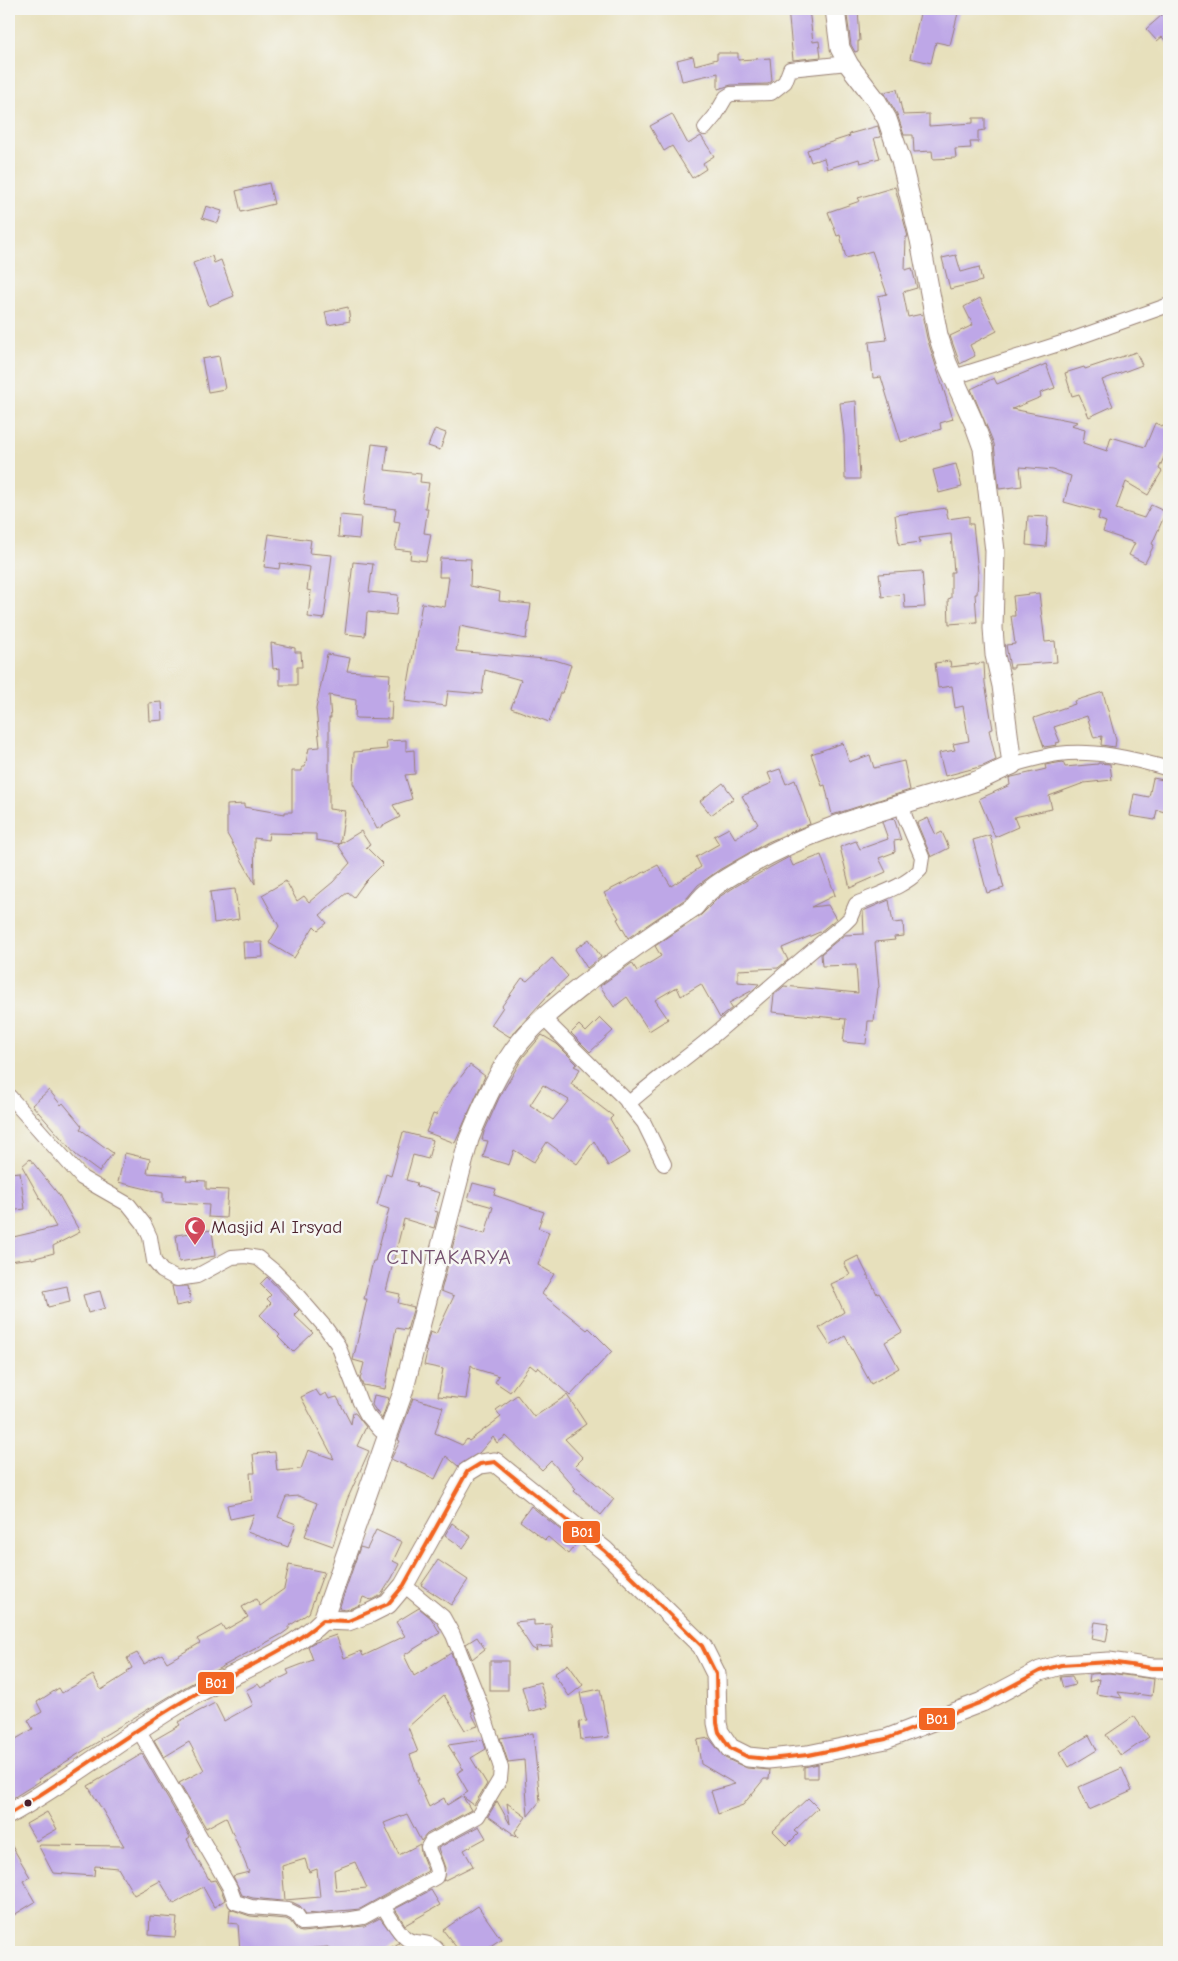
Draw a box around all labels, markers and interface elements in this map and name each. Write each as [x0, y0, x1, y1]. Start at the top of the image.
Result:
mosque icon: Masjid Al Irsyad [183, 1215, 207, 1246]
place label: Masjid Al Irsyad [211, 1216, 342, 1238]
district label: CINTAKARYA [386, 1245, 512, 1269]
line badge: B01 [562, 1520, 601, 1544]
text: B01 [571, 1524, 593, 1541]
line badge: B01 [197, 1671, 235, 1695]
text: B01 [205, 1675, 227, 1692]
line badge: B01 [918, 1707, 956, 1731]
text: B01 [926, 1711, 948, 1728]
unlabelled marker [23, 1798, 33, 1808]

